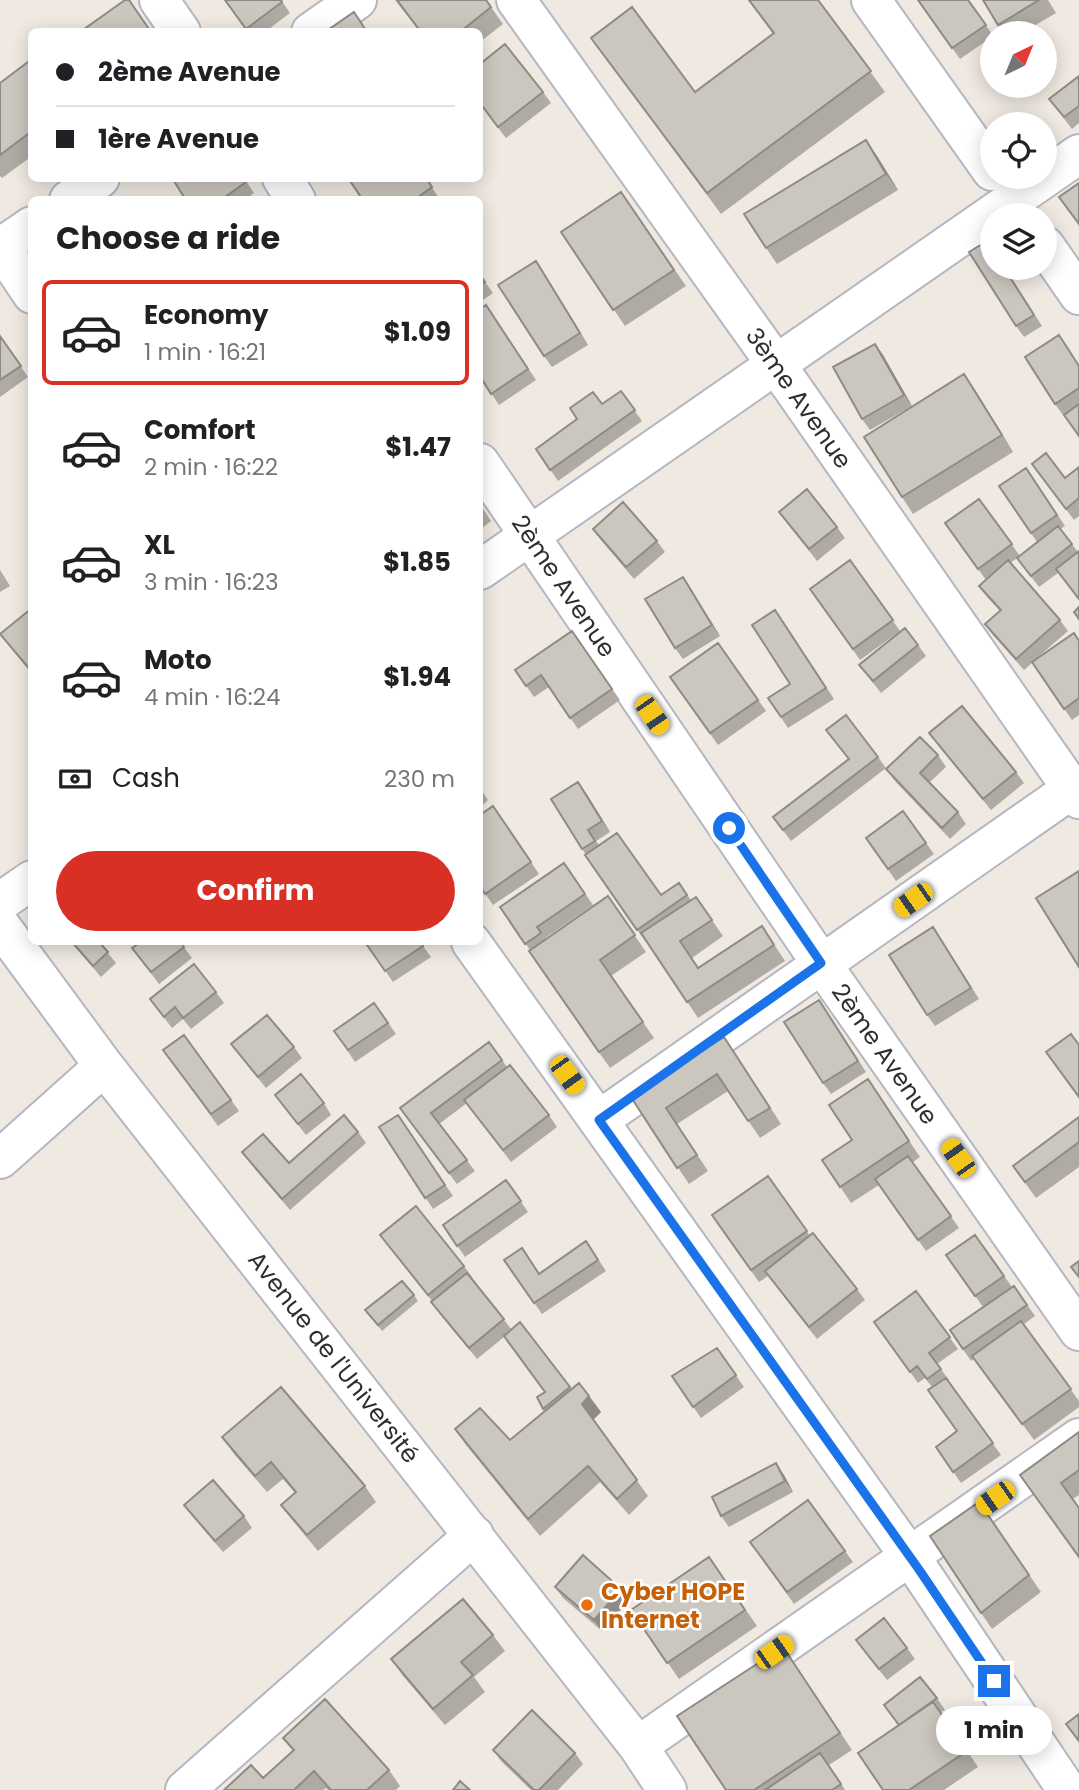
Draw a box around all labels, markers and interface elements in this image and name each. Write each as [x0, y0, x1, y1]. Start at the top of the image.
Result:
north arrow [980, 21, 1057, 98]
map controls [980, 21, 1057, 280]
text: 2ème Avenue [98, 54, 280, 90]
button: locate [980, 112, 1057, 189]
text: 1ère Avenue [98, 121, 259, 157]
button: layers [980, 203, 1057, 280]
text: Choose a ride [56, 215, 280, 260]
text: Economy [144, 297, 268, 333]
icon: car [60, 301, 123, 364]
text: $1.09 [384, 314, 451, 350]
street label: 3ème Avenue [738, 321, 860, 475]
text: 1 min · 16:21 [144, 336, 266, 368]
text: Comfort [144, 412, 256, 448]
icon: car [60, 416, 123, 479]
text: $1.47 [385, 429, 451, 465]
text: 2 min · 16:22 [144, 451, 278, 483]
street label: 2ème Avenue [504, 508, 624, 664]
text: XL [144, 527, 175, 563]
icon: car [60, 531, 123, 594]
text: $1.85 [383, 544, 451, 580]
text: 3 min · 16:23 [144, 566, 279, 598]
text: Moto [144, 642, 212, 678]
icon: car [60, 646, 123, 709]
text: $1.94 [383, 659, 451, 695]
text: 4 min · 16:24 [144, 681, 280, 713]
car [632, 692, 673, 738]
icon: cash [56, 760, 94, 798]
text: Cash [112, 760, 180, 796]
text: 230 m [384, 763, 455, 795]
route start [713, 812, 745, 844]
button: Confirm [56, 851, 455, 931]
car [890, 879, 937, 921]
street label: 2ème Avenue [824, 977, 946, 1131]
car [547, 1052, 588, 1098]
car [938, 1135, 979, 1181]
street label: Avenue de l'Université [241, 1244, 427, 1470]
car [972, 1477, 1019, 1519]
place label: Cyber HOPE Internet [601, 1575, 745, 1636]
marker: Cyber HOPE Internet [579, 1597, 595, 1613]
car [751, 1631, 798, 1673]
route end [978, 1665, 1010, 1697]
callout: 1 min [936, 1706, 1052, 1754]
text: 1 min [964, 1714, 1024, 1746]

